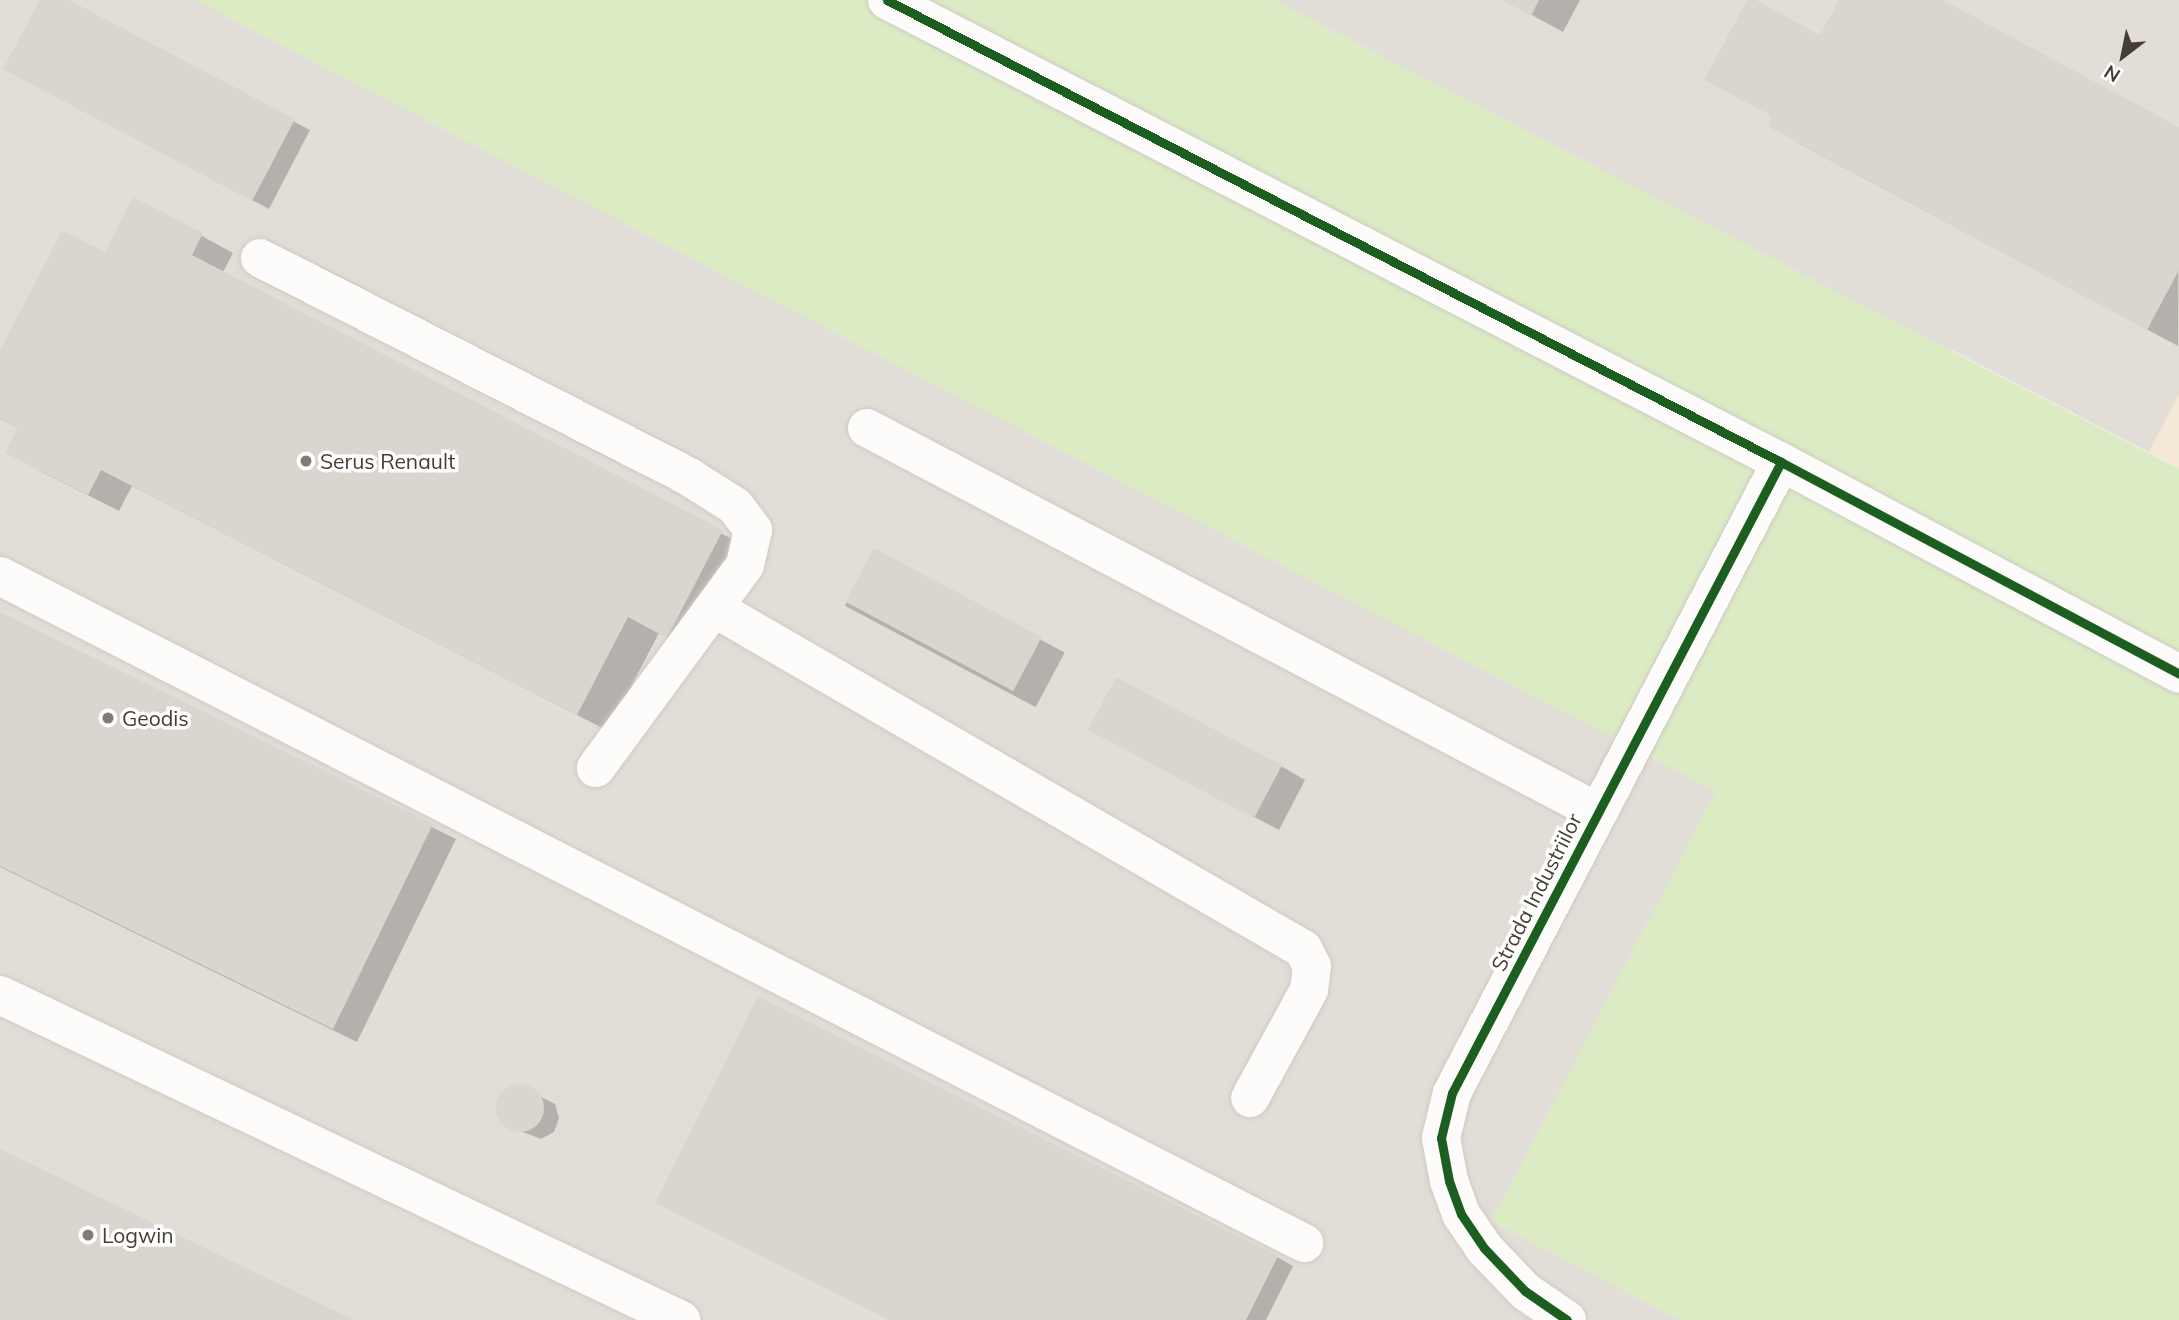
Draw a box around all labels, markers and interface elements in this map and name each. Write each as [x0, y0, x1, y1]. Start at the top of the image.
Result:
north arrow [2088, 21, 2158, 91]
text: N [2099, 60, 2124, 88]
place label: Serus Renault [320, 448, 455, 474]
marker: Serus Renault [298, 453, 314, 469]
place label: Geodis [122, 705, 189, 731]
marker: Geodis [100, 710, 116, 726]
street label: Strada Industriilor [1485, 809, 1587, 975]
place label: Logwin [102, 1222, 174, 1248]
marker: Logwin [80, 1227, 96, 1243]

